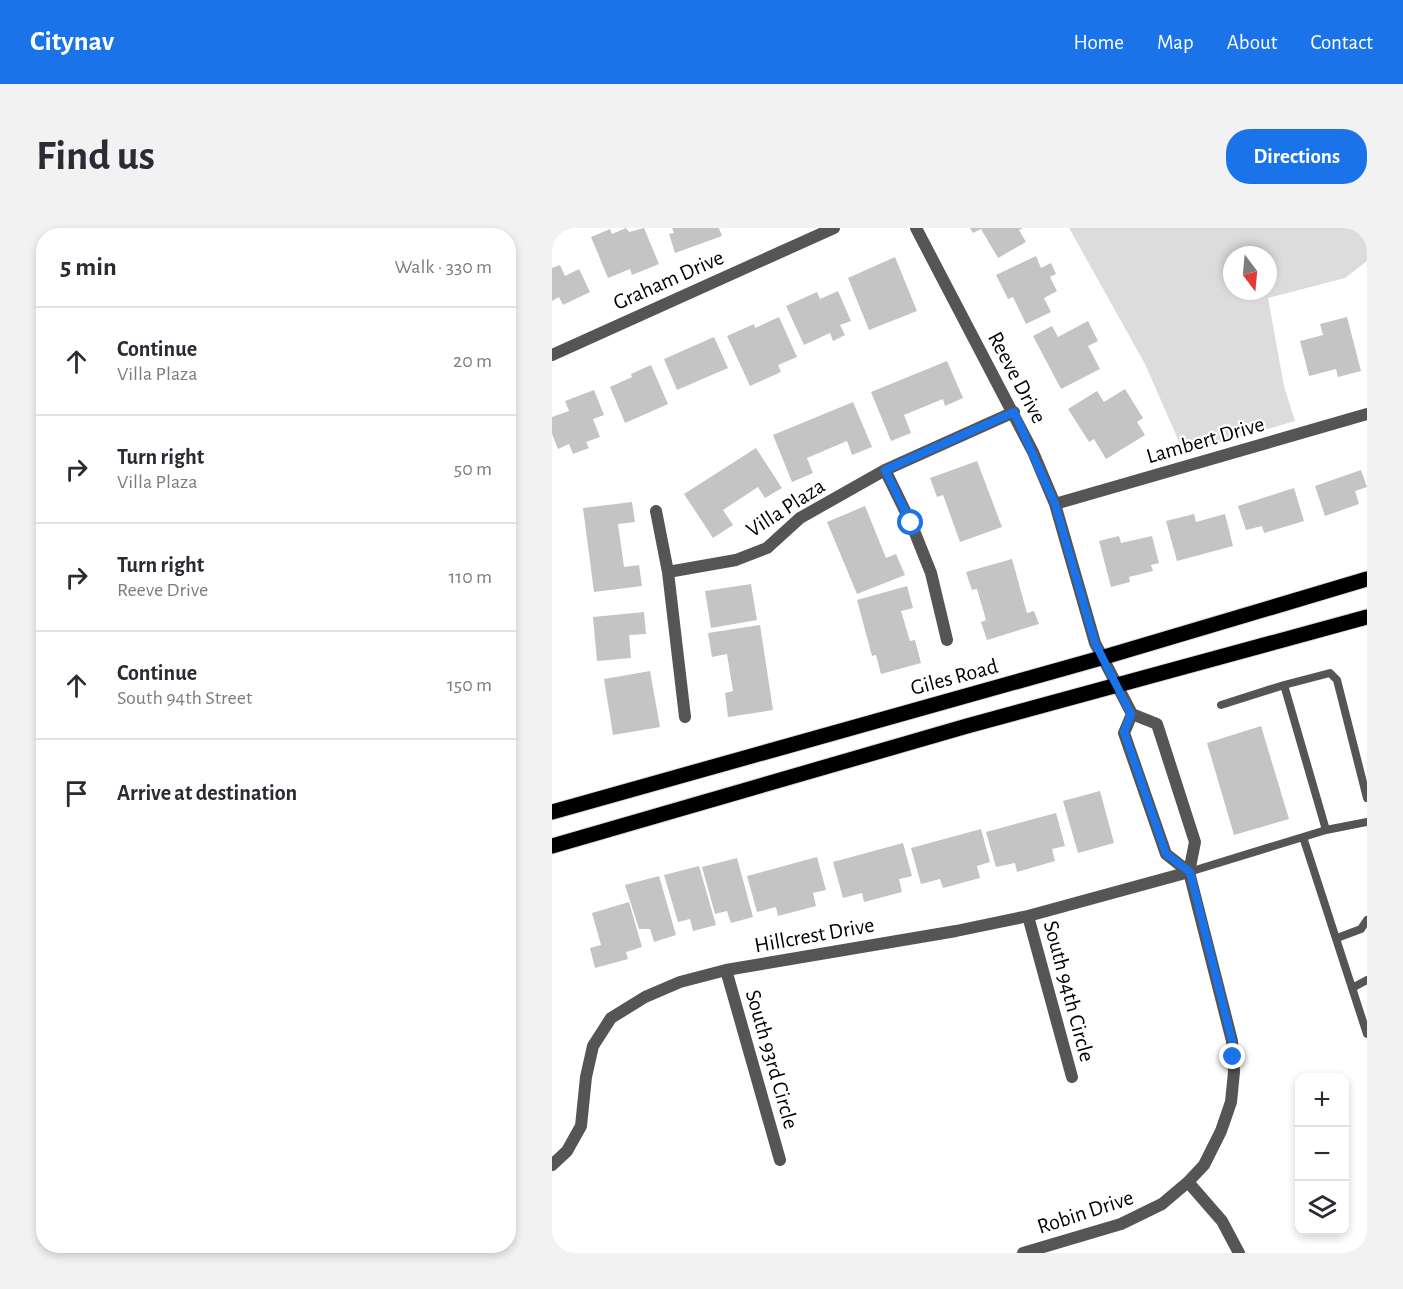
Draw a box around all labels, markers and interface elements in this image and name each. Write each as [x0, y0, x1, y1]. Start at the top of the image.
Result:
text: Citynav [30, 28, 114, 56]
text: Home [1073, 32, 1124, 53]
text: Map [1157, 32, 1194, 53]
text: About [1227, 32, 1277, 53]
text: Contact [1310, 32, 1373, 53]
button: Directions [1226, 129, 1367, 184]
text: Find us [36, 135, 155, 177]
street label: Graham Drive [610, 246, 727, 314]
north arrow [1223, 246, 1277, 300]
text: 5 min [60, 254, 117, 280]
text: Walk · 330 m [394, 257, 492, 277]
street label: Reeve Drive [984, 328, 1050, 427]
text: Continue [117, 338, 197, 360]
icon: ahead [60, 345, 93, 378]
text: 20 m [453, 351, 492, 371]
text: Villa Plaza [117, 364, 198, 384]
street label: Lambert Drive [1144, 413, 1267, 467]
text: Turn right [117, 446, 204, 468]
icon: right [60, 453, 93, 486]
text: 50 m [454, 459, 492, 479]
text: Villa Plaza [117, 472, 198, 492]
street label: Villa Plaza [742, 474, 829, 541]
route start [897, 509, 923, 535]
text: Turn right [117, 554, 204, 576]
icon: right [60, 561, 93, 594]
text: 110 m [448, 567, 492, 587]
text: Reeve Drive [117, 580, 208, 600]
street label: Giles Road [908, 655, 1000, 699]
text: Continue [117, 662, 197, 684]
icon: ahead [60, 669, 93, 702]
text: 150 m [447, 675, 492, 695]
text: South 94th Street [117, 688, 252, 708]
icon: arrive [60, 777, 93, 810]
text: Arrive at destination [117, 782, 297, 804]
street label: Hillcrest Drive [753, 914, 876, 956]
street label: South 94th Circle [1040, 918, 1098, 1064]
street label: South 93rd Circle [742, 987, 802, 1131]
route end [1219, 1043, 1245, 1069]
map controls [1295, 1073, 1349, 1235]
button: + [1295, 1073, 1349, 1127]
button: − [1295, 1127, 1349, 1181]
button: layers [1295, 1181, 1349, 1235]
street label: Robin Drive [1035, 1186, 1136, 1238]

